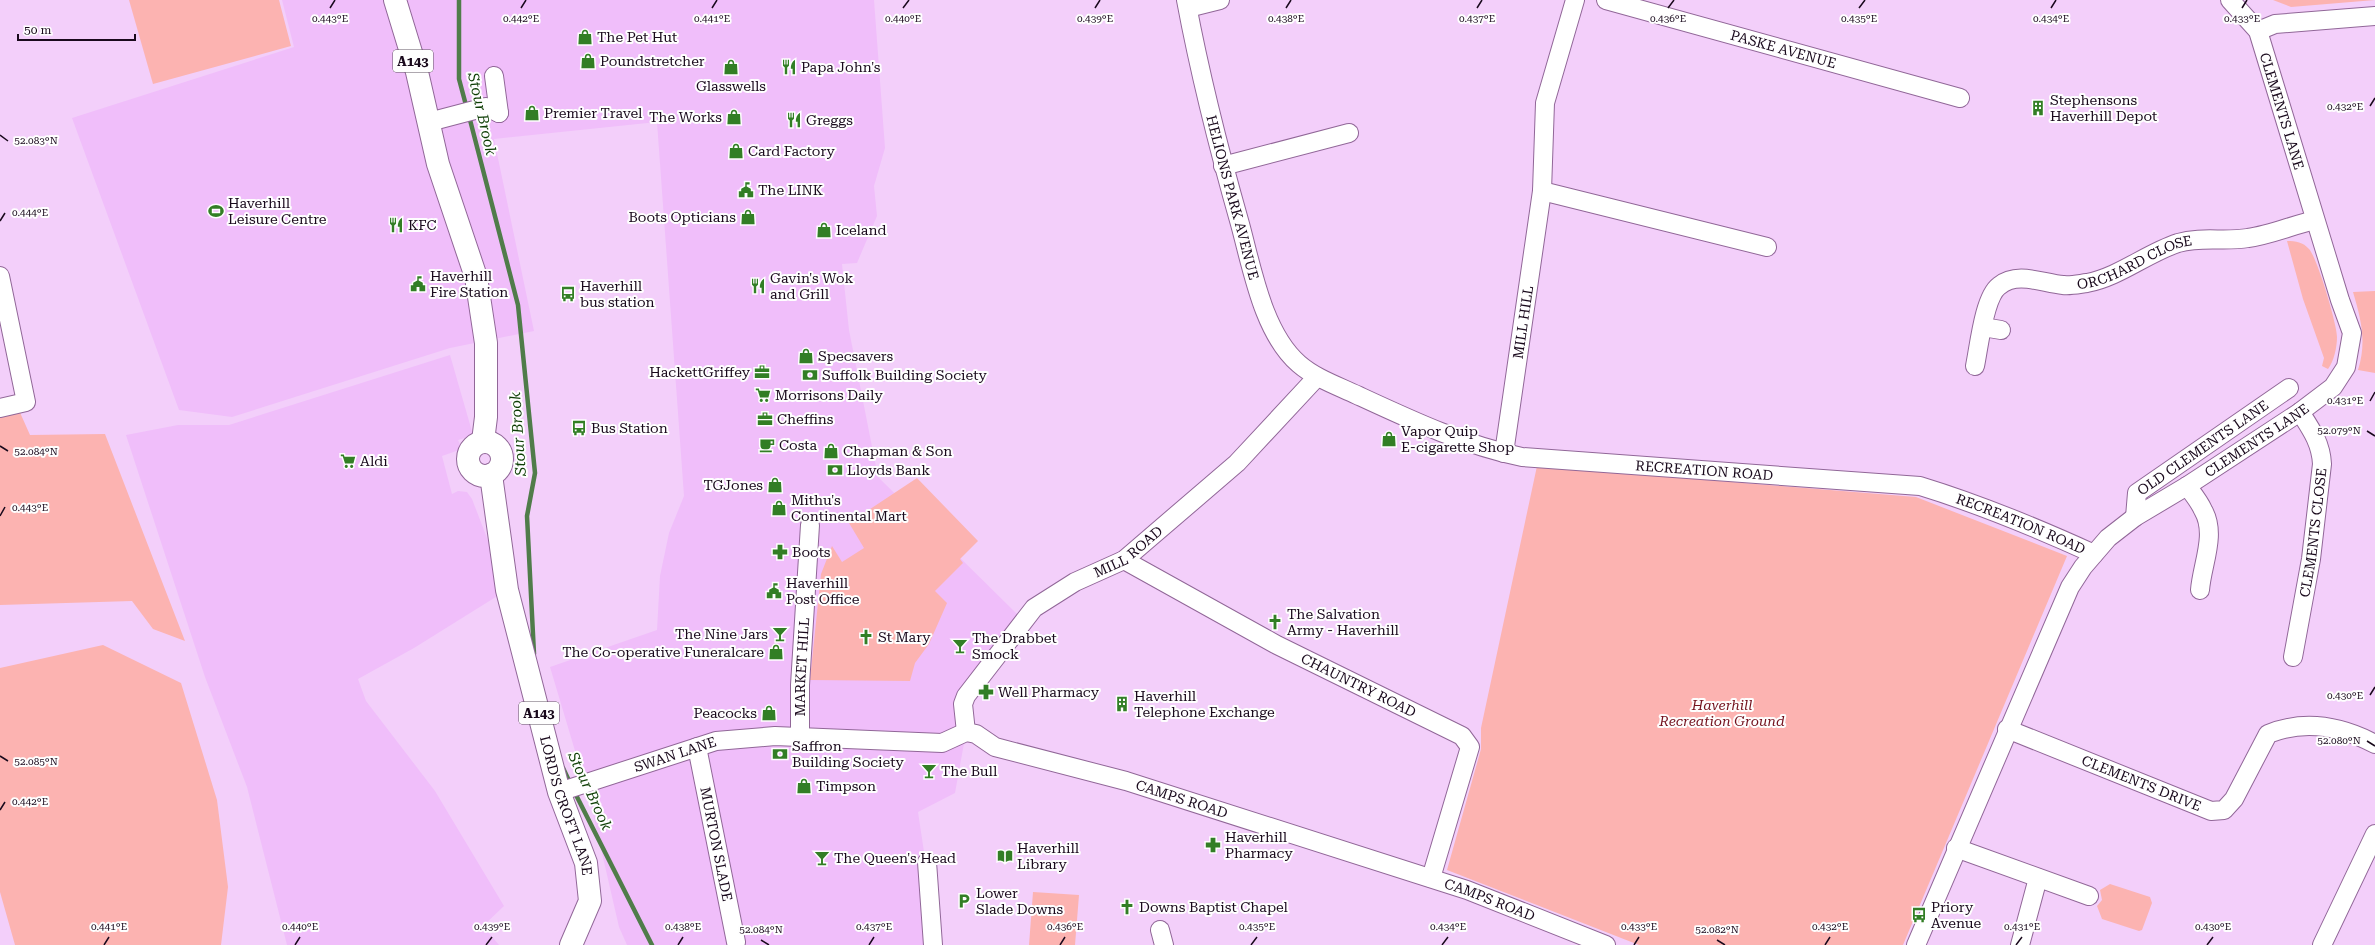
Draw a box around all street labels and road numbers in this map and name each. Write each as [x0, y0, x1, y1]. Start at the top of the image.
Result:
street label: PASKE AVENUE [1729, 27, 1838, 71]
road number: A143 [393, 50, 433, 72]
street label: CLEMENTS LANE [2257, 51, 2307, 171]
street label: HELIONS PARK AVENUE [1203, 113, 1262, 282]
street label: ORCHARD CLOSE [2076, 232, 2193, 292]
street label: MILL HILL [1510, 284, 1536, 360]
street label: OLD CLEMENTS LANE [2134, 397, 2271, 498]
street label: CLEMENTS LANE [2202, 400, 2312, 480]
street label: RECREATION ROAD [1635, 457, 1774, 483]
street label: CLEMENTS CLOSE [2296, 467, 2329, 599]
street label: RECREATION ROAD [1954, 490, 2088, 557]
street label: MILL ROAD [1091, 522, 1166, 581]
street label: MARKET HILL [792, 617, 812, 717]
street label: CHAUNTRY ROAD [1298, 650, 1419, 720]
road number: A143 [519, 702, 559, 724]
street label: SWAN LANE [632, 733, 718, 775]
street label: LORD'S CROFT LANE [537, 734, 595, 876]
street label: CLEMENTS DRIVE [2079, 752, 2204, 814]
street label: CAMPS ROAD [1134, 777, 1230, 821]
street label: MURTON SLADE [697, 786, 736, 903]
street label: CAMPS ROAD [1442, 875, 1537, 924]

